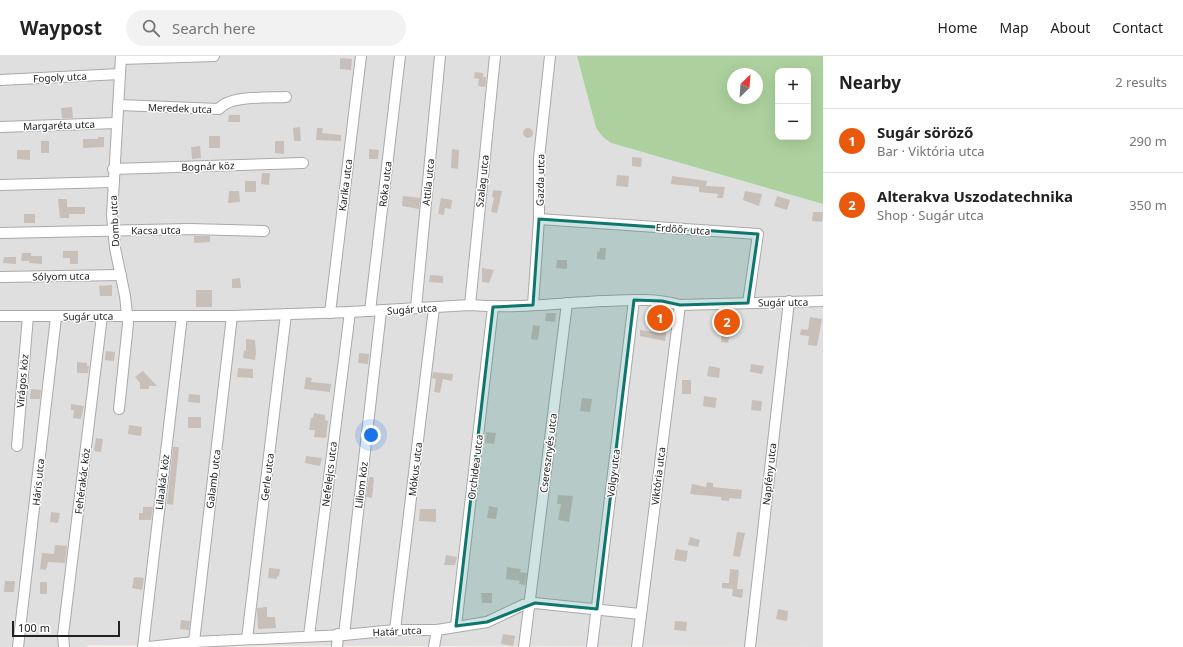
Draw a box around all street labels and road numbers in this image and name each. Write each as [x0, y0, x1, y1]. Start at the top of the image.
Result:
street label: Fogoly utca [33, 69, 87, 85]
street label: Meredek utca [148, 100, 212, 116]
street label: Margaréta utca [23, 117, 95, 133]
street label: Szalag utca [472, 154, 492, 208]
street label: Gazda utca [533, 154, 547, 206]
street label: Bognár köz [181, 158, 235, 174]
street label: Karika utca [335, 158, 355, 212]
street label: Attila utca [419, 158, 437, 206]
street label: Róka utca [375, 160, 395, 208]
street label: Domb utca [106, 195, 122, 247]
street label: Erdőőr utca [655, 220, 711, 238]
street label: Kacsa utca [131, 223, 181, 237]
street label: Sólyom utca [32, 268, 90, 284]
street label: Sugár utca [758, 295, 808, 309]
street label: Sugár utca [386, 300, 438, 318]
street label: Sugár utca [63, 309, 113, 323]
street label: Virágos köz [13, 353, 31, 408]
street label: Cseresznyés utca [536, 412, 560, 494]
street label: Orchidea utca [464, 434, 486, 500]
street label: Nefelejcs utca [318, 441, 340, 507]
street label: Mókus utca [405, 441, 425, 497]
street label: Napfény utca [759, 442, 779, 506]
street label: Viktória utca [647, 446, 669, 506]
street label: Fehérakác köz [71, 447, 93, 515]
street label: Völgy utca [603, 448, 623, 498]
street label: Galamb utca [202, 449, 224, 509]
street label: Gerle utca [257, 452, 277, 502]
street label: Lilaakác köz [152, 453, 172, 511]
street label: Háris utca [29, 458, 47, 506]
street label: Liliom köz [351, 461, 371, 509]
street label: Határ utca [372, 623, 422, 639]

